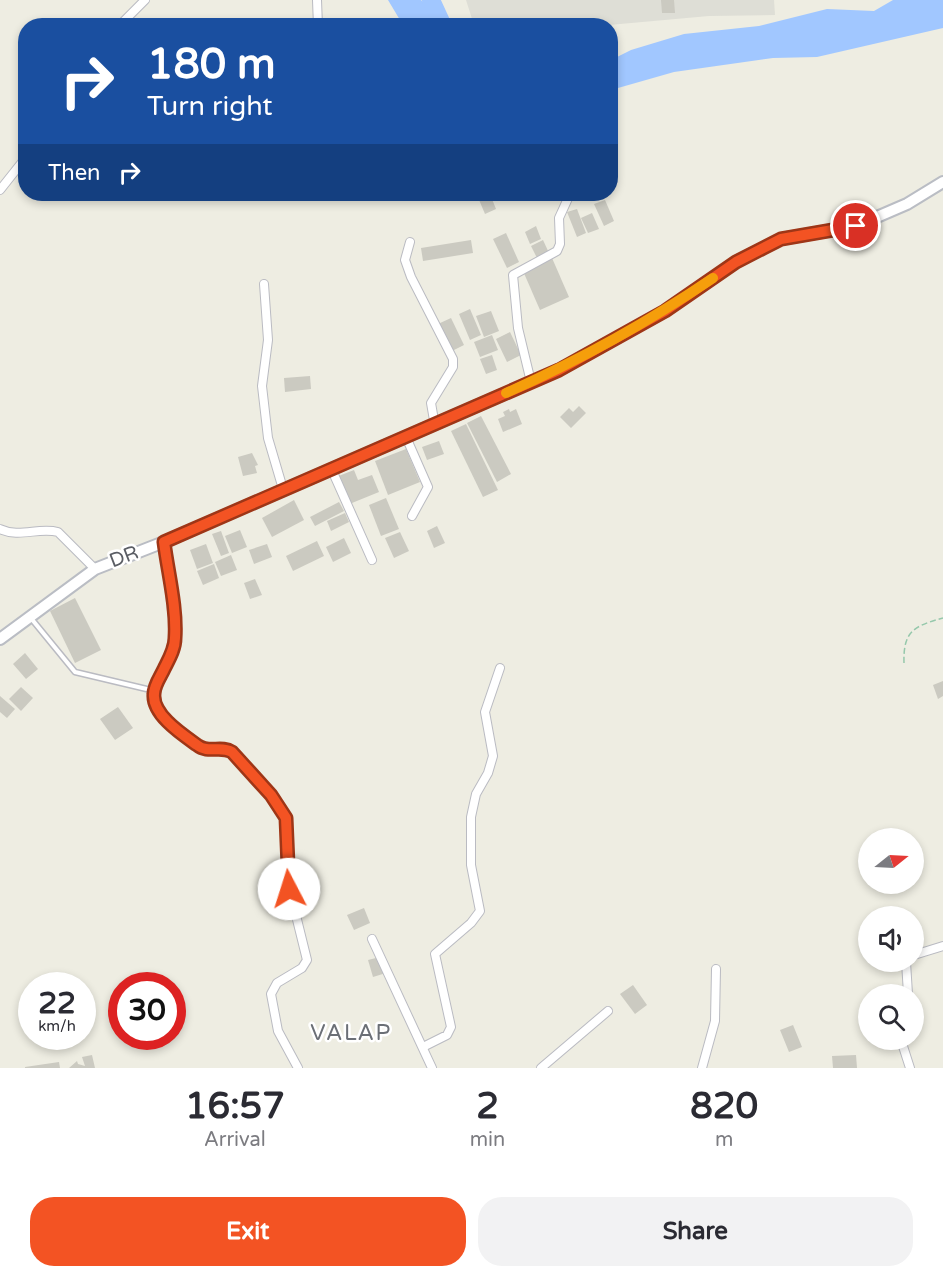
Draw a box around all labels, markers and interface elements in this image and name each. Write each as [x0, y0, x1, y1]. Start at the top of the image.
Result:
text: 180 m [147, 39, 276, 90]
icon: right [48, 42, 126, 120]
text: Turn right [147, 90, 273, 123]
icon: right [113, 156, 146, 189]
text: Then [48, 160, 101, 186]
pin [830, 200, 881, 251]
icon: arrive [839, 209, 872, 242]
street label: DR [106, 541, 142, 573]
north arrow [858, 828, 924, 894]
map controls [858, 828, 924, 1050]
position arrow [257, 857, 321, 921]
button: sound [858, 906, 924, 972]
speed limit sign: 30 [108, 972, 186, 1050]
button: search [858, 984, 924, 1050]
text: 22 [38, 985, 76, 1022]
text: km/h [38, 1017, 76, 1035]
district label: VALAP [310, 1020, 392, 1046]
text: 16:57 [185, 1085, 285, 1128]
text: 2 [476, 1085, 499, 1128]
text: 820 [690, 1085, 758, 1128]
text: Arrival [204, 1128, 266, 1152]
text: min [470, 1128, 505, 1152]
text: m [715, 1128, 733, 1152]
button: Exit [30, 1197, 466, 1266]
button: Share [478, 1197, 913, 1266]

